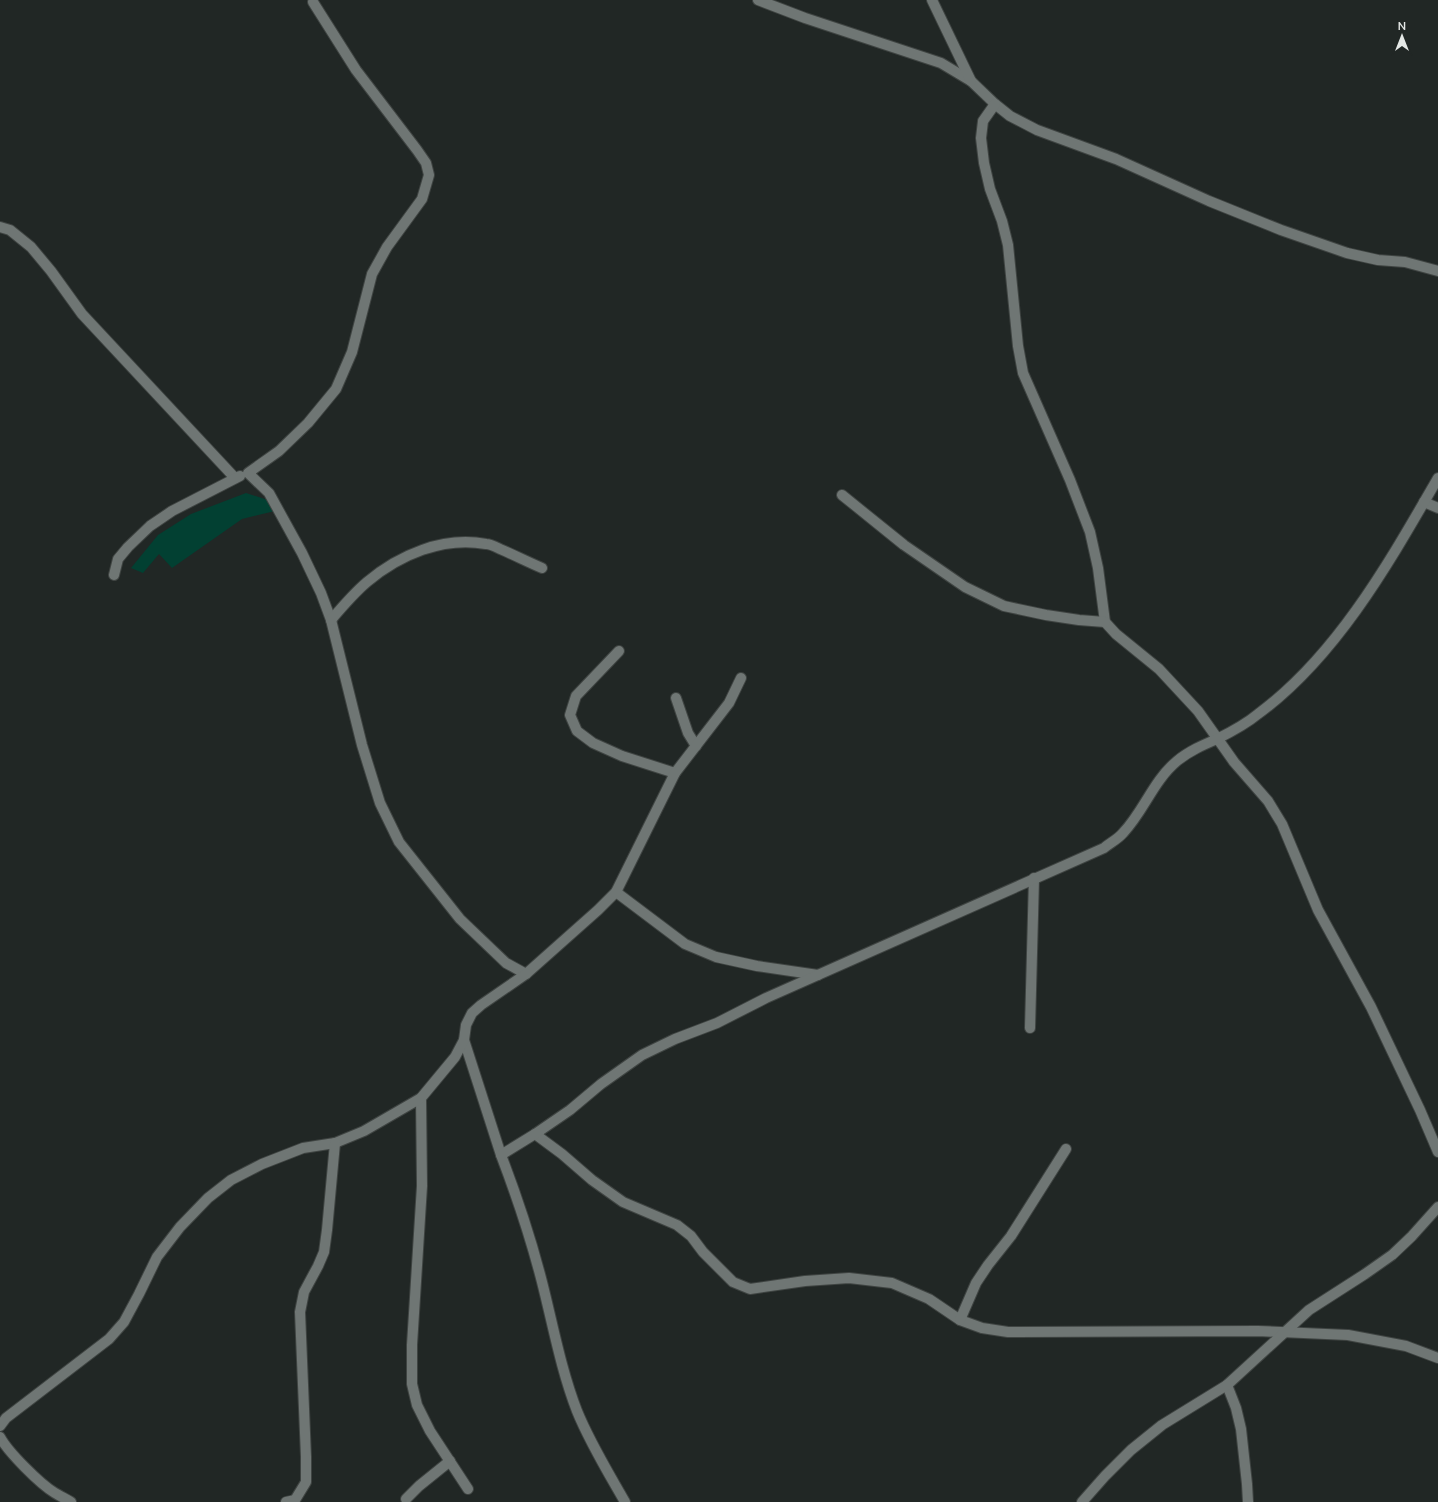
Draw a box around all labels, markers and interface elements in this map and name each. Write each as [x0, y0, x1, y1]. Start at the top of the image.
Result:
north arrow [1382, 16, 1422, 56]
text: N [1398, 19, 1406, 33]

